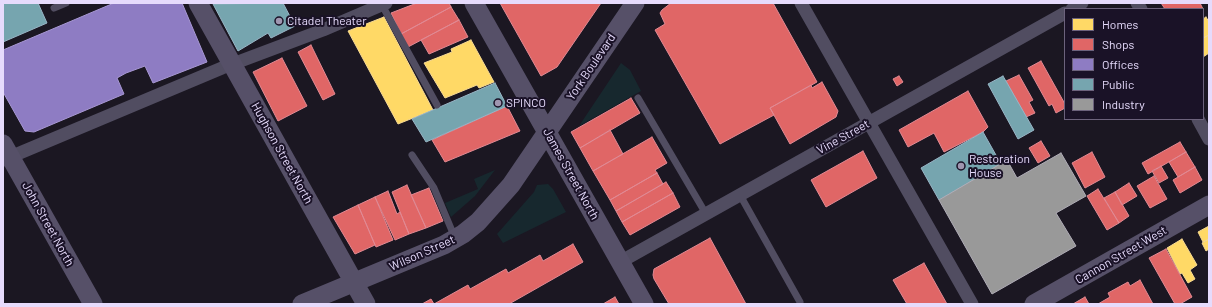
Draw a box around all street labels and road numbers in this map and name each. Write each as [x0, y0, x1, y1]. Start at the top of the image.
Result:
street label: York Boulevard [563, 31, 619, 103]
street label: Hughson Street North [248, 100, 316, 206]
street label: Vine Street [814, 117, 872, 157]
street label: James Street North [540, 126, 602, 222]
street label: John Street North [19, 179, 77, 269]
street label: Cannon Street West [1073, 223, 1169, 287]
street label: Wilson Street [387, 232, 457, 274]

